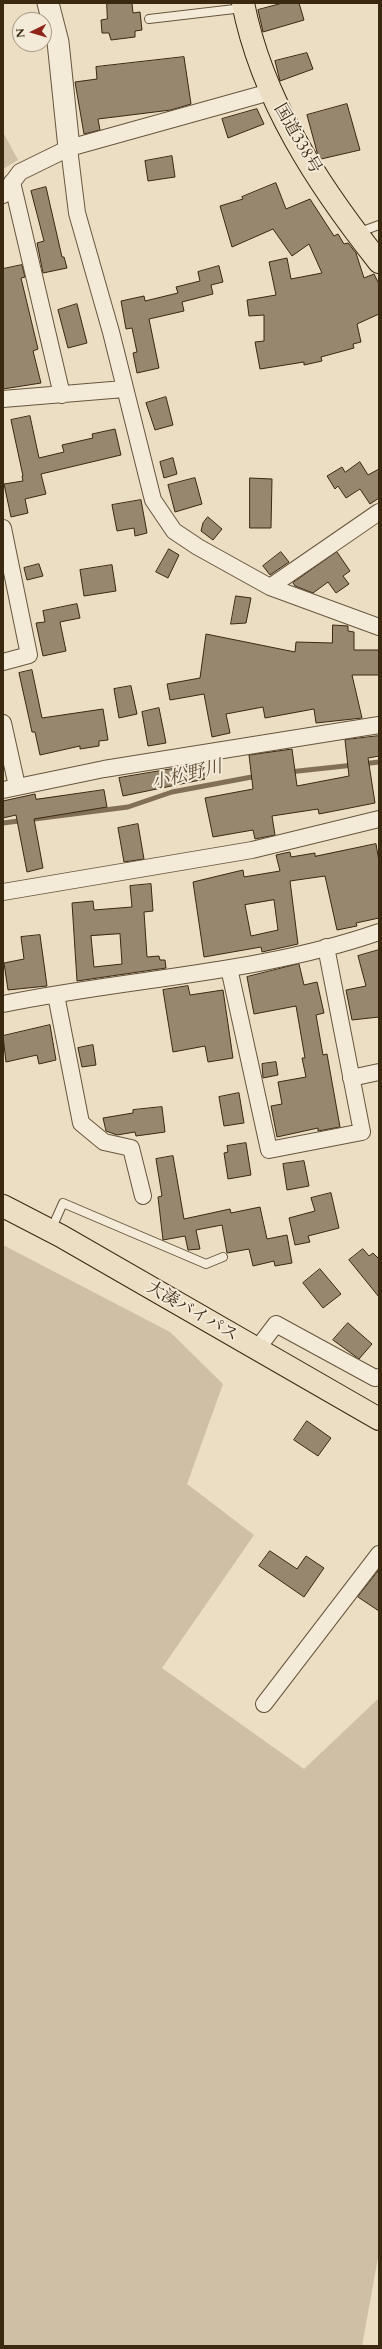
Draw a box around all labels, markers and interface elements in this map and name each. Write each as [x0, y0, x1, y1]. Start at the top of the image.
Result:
north arrow [12, 12, 52, 52]
text: N [13, 28, 28, 38]
street label: 国道338号 [269, 101, 325, 177]
water label: 小松野川 [149, 757, 225, 795]
street label: 大湊バイパス [143, 1278, 241, 1346]

